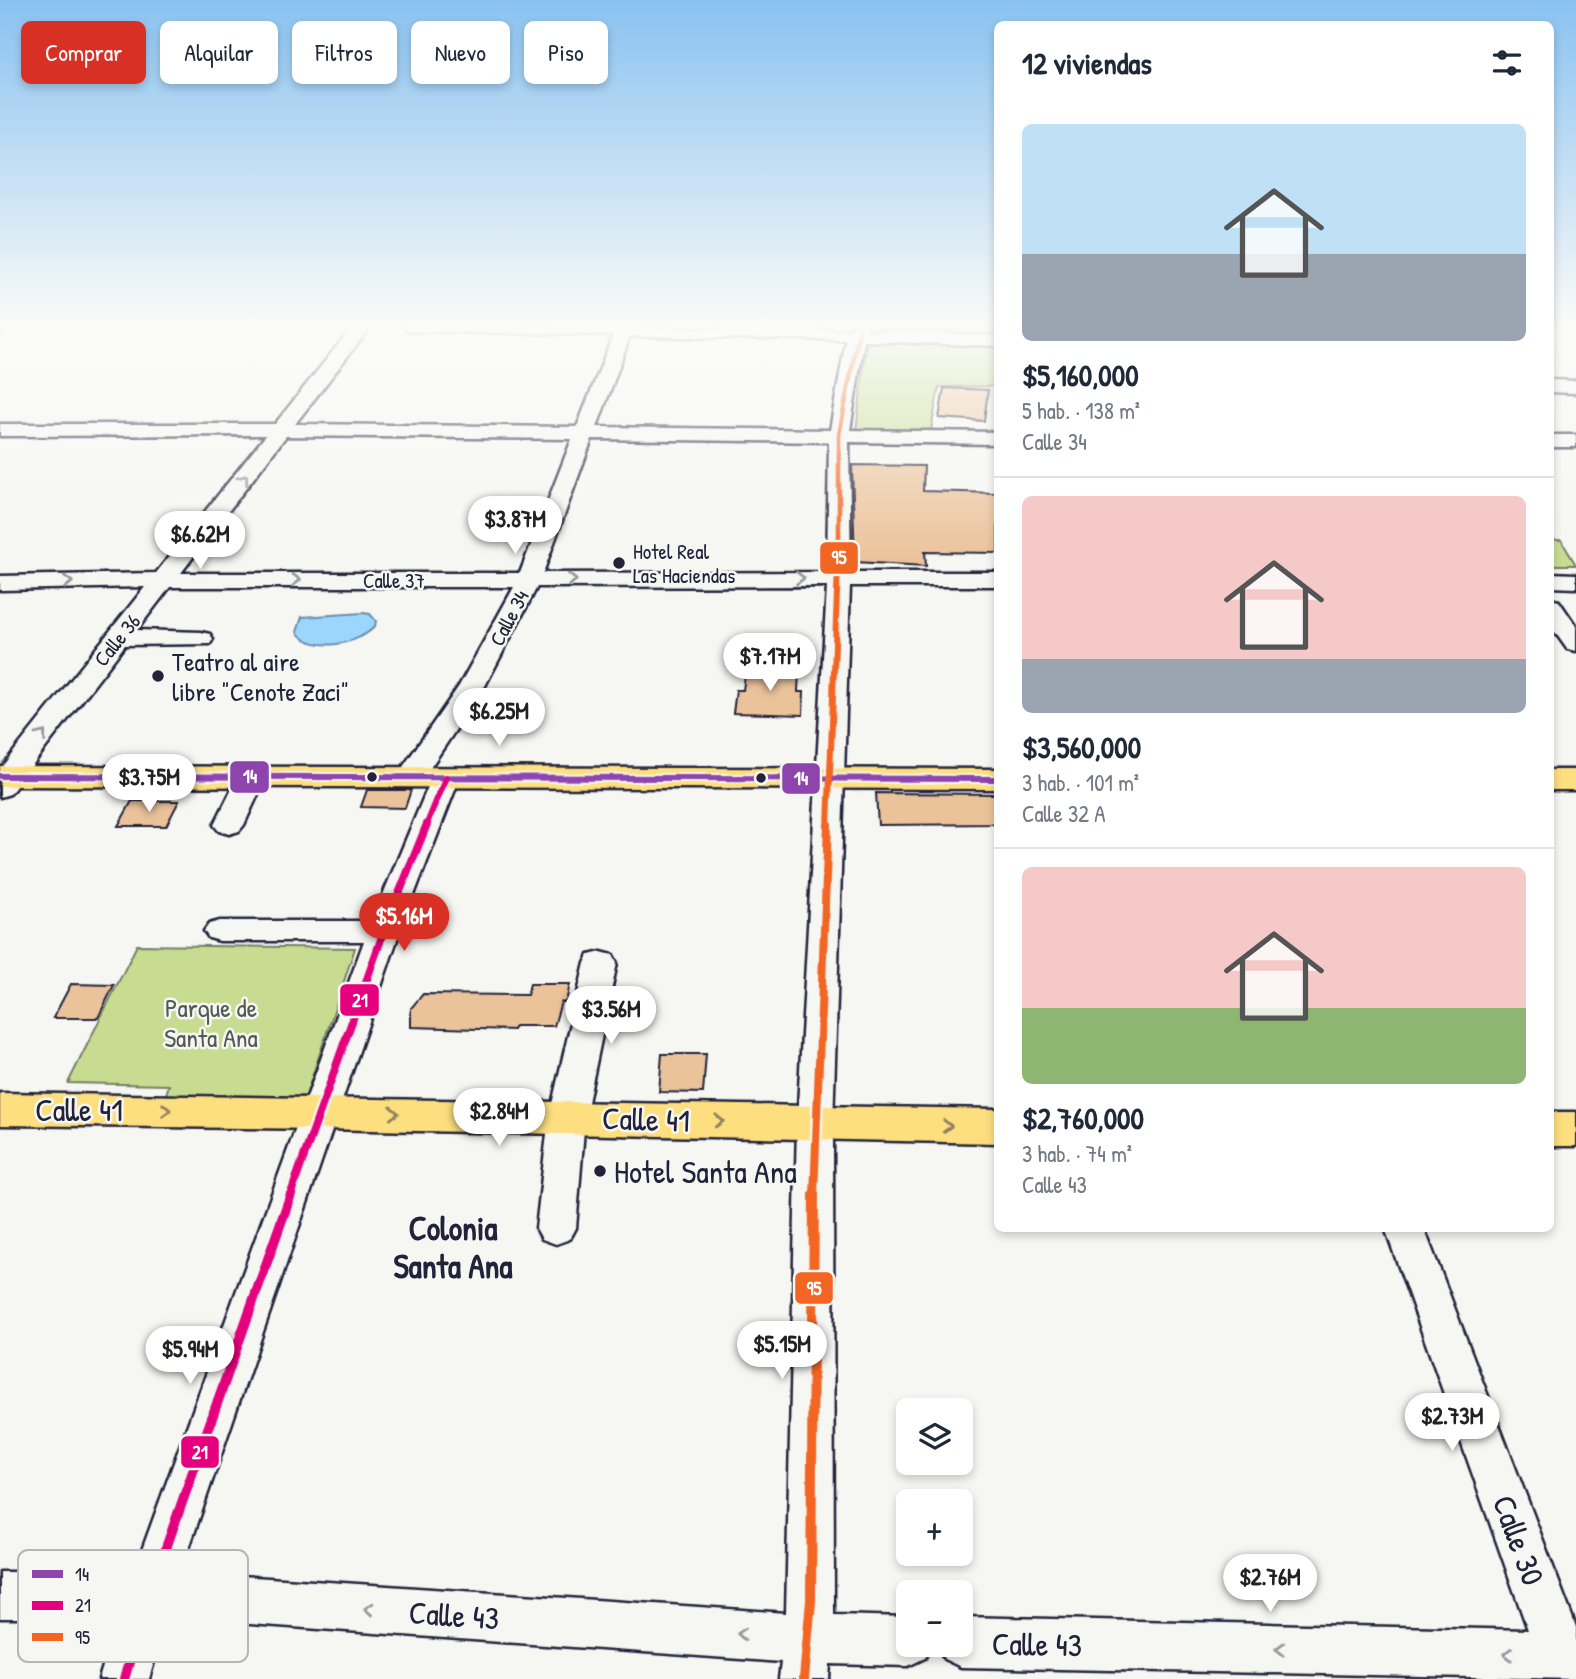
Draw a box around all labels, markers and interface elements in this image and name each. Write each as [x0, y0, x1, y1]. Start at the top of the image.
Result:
chip: Comprar [21, 21, 146, 84]
chip: Alquilar [160, 21, 278, 84]
chip: Filtros [292, 21, 397, 84]
chip: Nuevo [411, 21, 510, 84]
chip: Piso [524, 21, 608, 84]
text: 12 viviendas [1022, 43, 1152, 83]
icon: filters [1488, 44, 1526, 82]
icon: home [1211, 170, 1337, 296]
text: $5,160,000 [1022, 355, 1139, 395]
text: 5 hab. · 138 m² [1022, 395, 1140, 426]
text: Calle 34 [1022, 426, 1087, 457]
one-way arrow [235, 474, 248, 487]
pin: $3.87M [458, 496, 572, 556]
text: $3.87M [484, 503, 546, 534]
pin: $6.62M [143, 512, 257, 571]
text: $6.62M [170, 518, 230, 549]
place label: Hotel Real Las Haciendas [633, 537, 735, 590]
line badge: 95 [819, 541, 859, 575]
icon: home [1211, 542, 1337, 668]
text: 95 [831, 544, 847, 570]
marker: Hotel Real Las Haciendas [611, 555, 627, 571]
street label: Calle 37 [363, 566, 425, 595]
one-way arrow [795, 570, 805, 586]
one-way arrow [291, 572, 301, 588]
one-way arrow [567, 572, 578, 588]
one-way arrow [63, 574, 74, 590]
street label: Calle 34 [482, 585, 536, 651]
street label: Calle 36 [87, 608, 147, 672]
pin: $7.17M [713, 634, 827, 693]
text: $7.17M [739, 640, 801, 671]
place label: Teatro al aire libre "Cenote Zaci" [172, 644, 349, 709]
marker: Teatro al aire libre "Cenote Zaci" [150, 668, 166, 684]
pin: $6.25M [442, 688, 556, 748]
text: $6.25M [469, 695, 529, 726]
text: $3,560,000 [1022, 727, 1141, 767]
one-way arrow [34, 730, 47, 742]
pin: $3.75M [92, 754, 206, 814]
line badge: 14 [229, 760, 270, 794]
text: $3.75M [118, 761, 180, 792]
line badge: 14 [781, 762, 821, 795]
text: 14 [243, 763, 257, 789]
text: 14 [794, 765, 808, 791]
text: 3 hab. · 101 m² [1022, 767, 1139, 798]
unlabelled marker [365, 770, 379, 784]
unlabelled marker [754, 771, 768, 785]
text: Calle 32 A [1022, 798, 1106, 829]
pin: $5.16M [347, 894, 461, 953]
text: $5.16M [375, 900, 433, 931]
icon: home [1211, 913, 1337, 1039]
line badge: 21 [339, 983, 380, 1017]
pin: $3.56M [554, 986, 668, 1046]
text: 21 [352, 987, 368, 1013]
park label: Parque de Santa Ana [164, 990, 258, 1055]
text: $3.56M [581, 993, 641, 1024]
street label: Calle 41 [35, 1088, 123, 1131]
pin: $2.84M [442, 1088, 556, 1148]
text: $2.84M [469, 1095, 529, 1126]
street label: Calle 41 [601, 1096, 691, 1142]
text: $2,760,000 [1022, 1098, 1144, 1138]
one-way arrow [161, 1102, 172, 1118]
one-way arrow [388, 1106, 399, 1121]
one-way arrow [714, 1114, 725, 1129]
one-way arrow [942, 1118, 952, 1134]
text: 3 hab. · 74 m² [1022, 1138, 1132, 1169]
place label: Hotel Santa Ana [614, 1150, 797, 1193]
marker: Hotel Santa Ana [592, 1163, 608, 1179]
text: Calle 43 [1022, 1169, 1087, 1200]
district label: Colonia Santa Ana [394, 1206, 512, 1288]
line badge: 95 [794, 1271, 834, 1305]
text: 95 [806, 1275, 822, 1301]
pin: $5.15M [725, 1322, 839, 1381]
pin: $5.94M [133, 1326, 247, 1386]
text: $5.15M [753, 1328, 811, 1359]
text: $5.94M [161, 1333, 219, 1364]
pin: $2.73M [1395, 1394, 1509, 1453]
map controls [896, 1398, 973, 1657]
button: layers [896, 1398, 973, 1475]
text: $2.73M [1421, 1400, 1483, 1431]
line badge: 21 [180, 1435, 220, 1469]
text: 21 [192, 1439, 208, 1465]
button: + [896, 1489, 973, 1566]
street label: Calle 30 [1483, 1489, 1555, 1591]
legend [18, 1550, 248, 1662]
pin: $2.76M [1213, 1554, 1327, 1614]
text: 14 [75, 1561, 89, 1587]
text: $2.76M [1239, 1561, 1301, 1592]
button: − [896, 1580, 973, 1657]
street label: Calle 43 [407, 1590, 501, 1640]
text: 21 [75, 1592, 91, 1618]
one-way arrow [363, 1602, 374, 1617]
street label: Calle 43 [991, 1622, 1083, 1666]
text: 95 [75, 1624, 90, 1650]
one-way arrow [736, 1627, 747, 1642]
one-way arrow [1275, 1641, 1285, 1657]
one-way arrow [1502, 1646, 1513, 1662]

